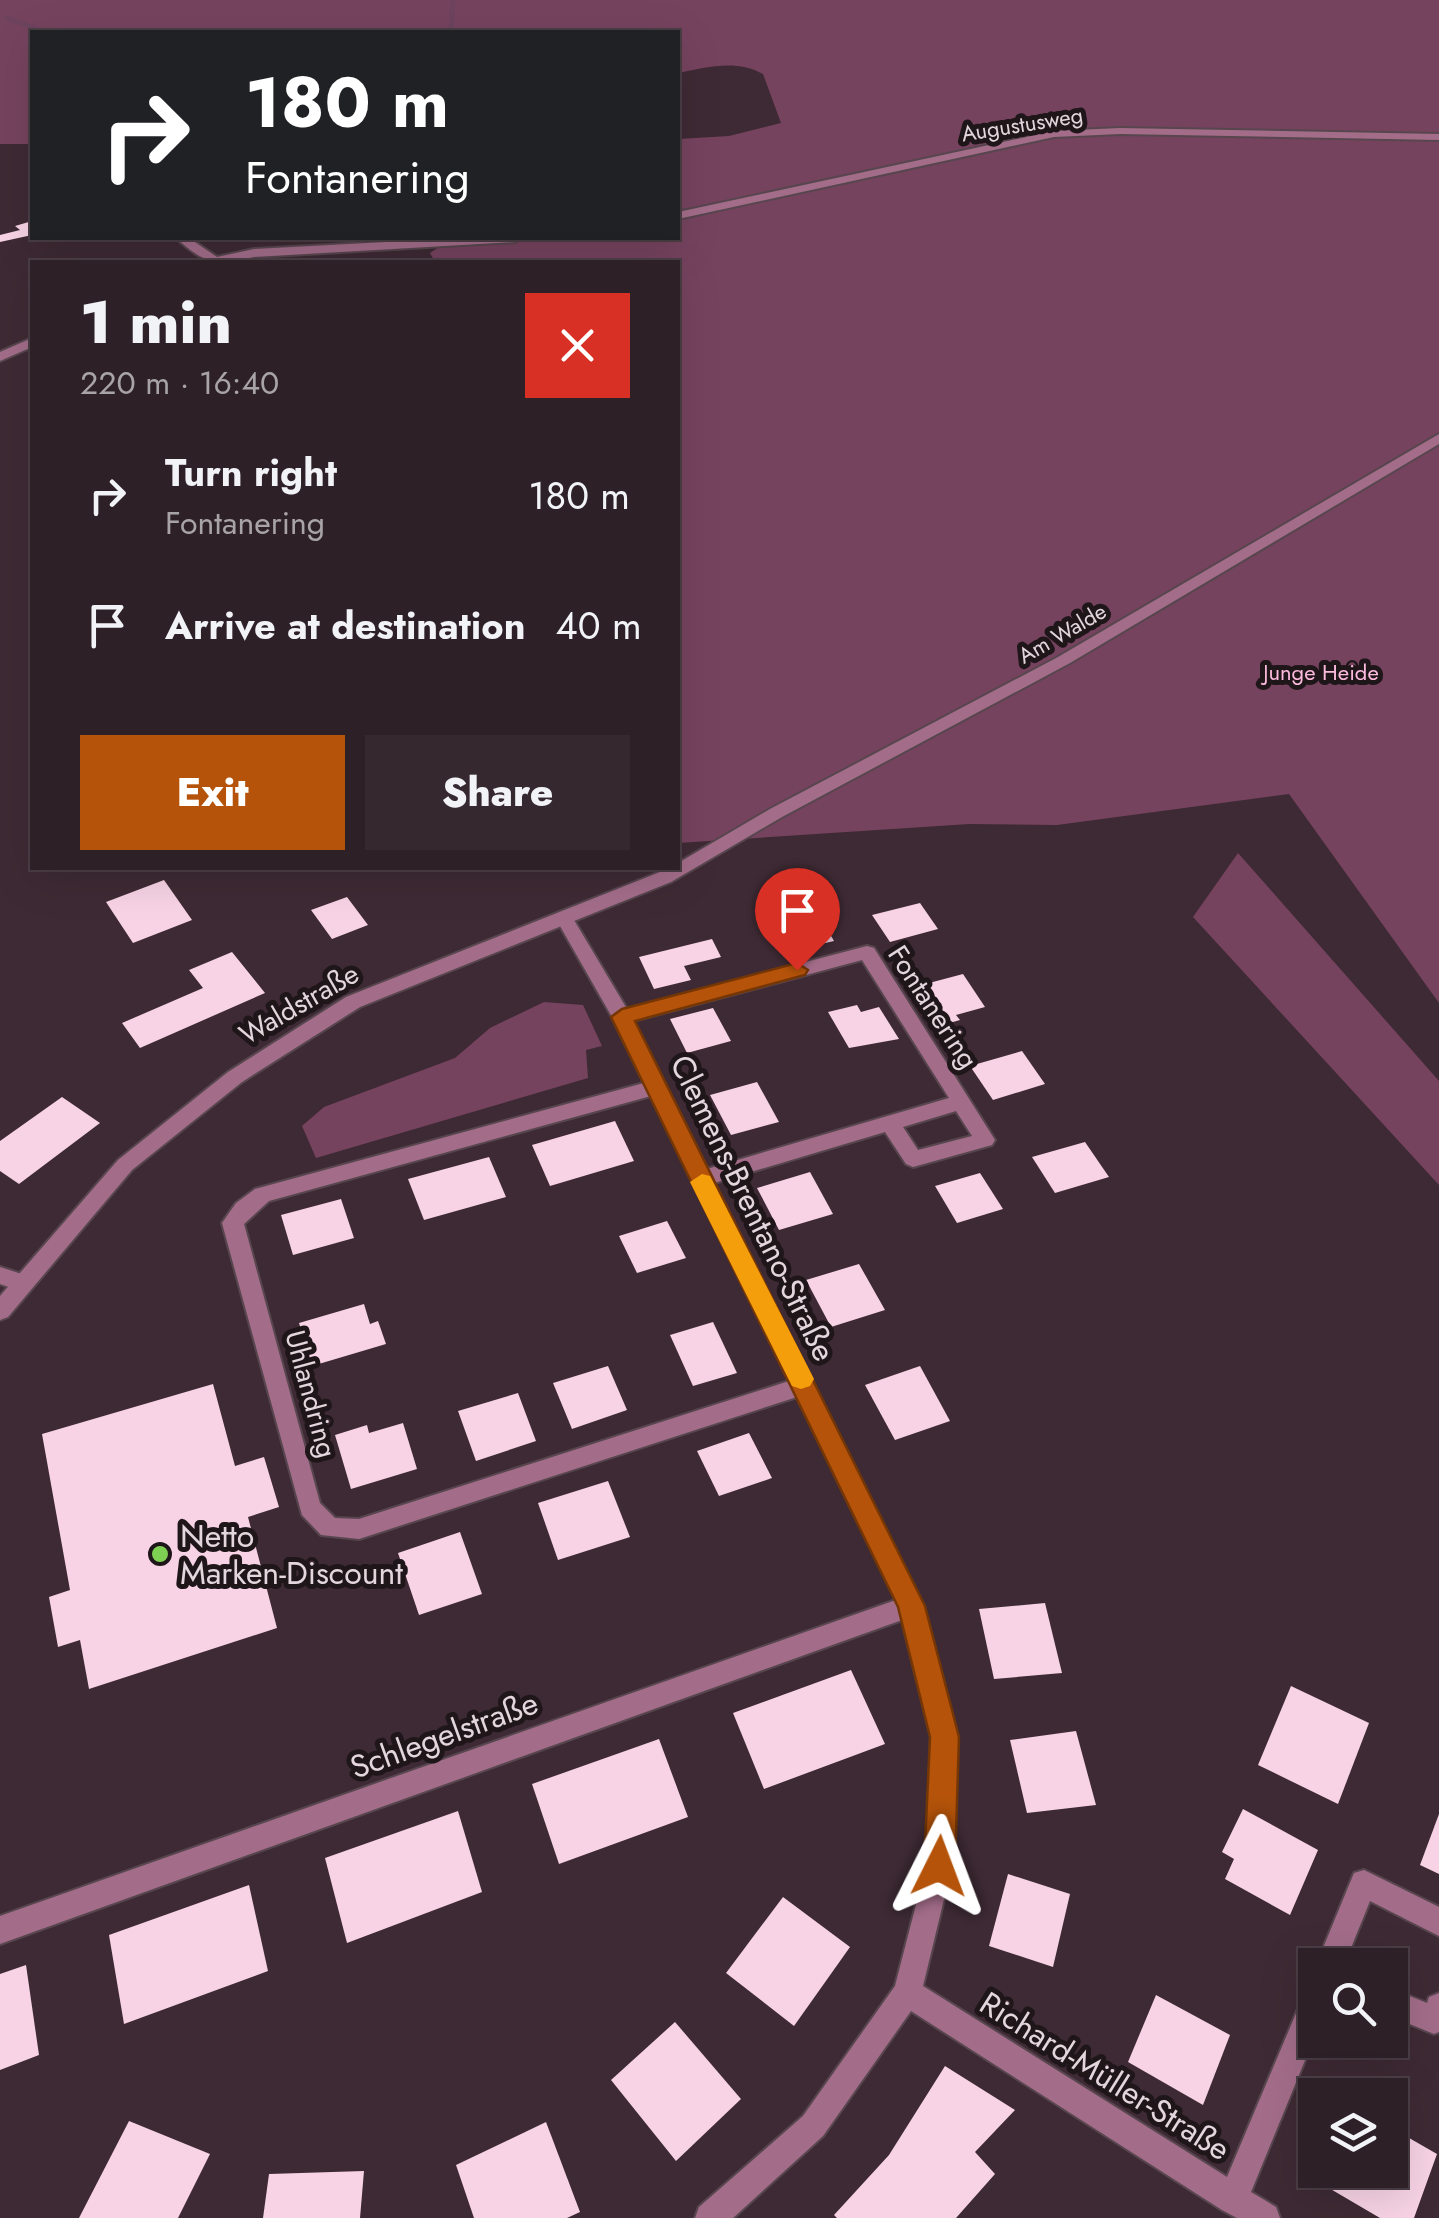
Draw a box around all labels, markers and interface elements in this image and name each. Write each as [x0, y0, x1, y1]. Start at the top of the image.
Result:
text: 180 m [245, 52, 449, 153]
icon: right [80, 70, 210, 200]
street label: Augustusweg [959, 99, 1085, 149]
text: Fontanering [245, 145, 470, 210]
text: 1 min [80, 279, 232, 366]
button: close [525, 293, 630, 398]
text: 220 m · 16:40 [80, 360, 279, 406]
text: Turn right [165, 445, 337, 500]
icon: right [80, 468, 135, 523]
text: 180 m [528, 468, 630, 523]
text: Fontanering [165, 500, 325, 546]
street label: Am Walde [1012, 595, 1112, 671]
icon: arrive [80, 598, 135, 653]
text: Arrive at destination [165, 598, 526, 653]
text: 40 m [556, 598, 642, 653]
park label: Junge Heide [1260, 656, 1379, 688]
button: Exit [80, 735, 345, 850]
button: Share [365, 735, 630, 850]
pin [755, 868, 840, 971]
icon: arrive [770, 883, 825, 938]
street label: Fontanering [878, 937, 988, 1077]
street label: Waldstraße [232, 953, 366, 1055]
street label: Clemens-Brentano-Straße [659, 1047, 847, 1369]
street label: Uhlandring [274, 1326, 348, 1462]
place label: Netto Marken-Discount [180, 1513, 403, 1596]
marker: Netto Marken-Discount [149, 1543, 171, 1565]
street label: Schlegelstraße [344, 1680, 544, 1790]
position arrow [887, 1814, 991, 1918]
map controls [1298, 1948, 1408, 2188]
button: search [1298, 1948, 1408, 2058]
street label: Richard-Müller-Straße [971, 1980, 1239, 2172]
button: layers [1298, 2078, 1408, 2188]

